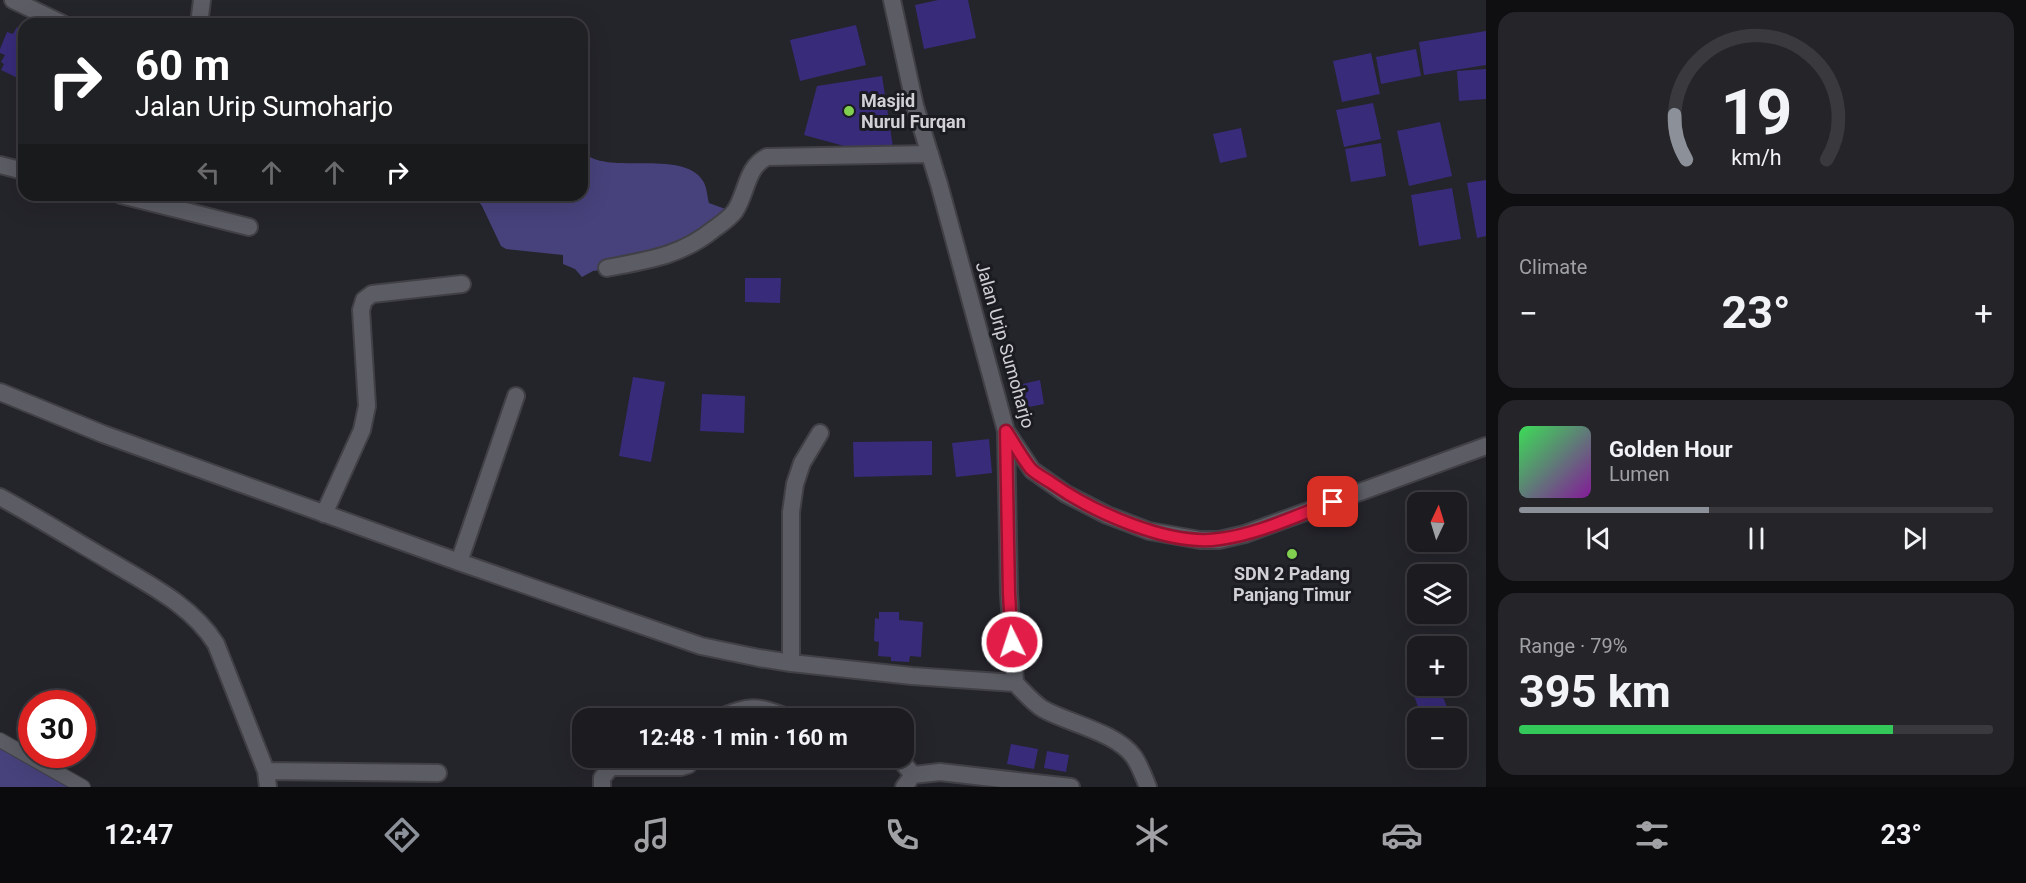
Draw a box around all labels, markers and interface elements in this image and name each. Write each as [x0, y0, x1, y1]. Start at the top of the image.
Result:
text: 60 m [135, 41, 230, 90]
icon: right [36, 42, 114, 120]
text: 19 [1720, 76, 1792, 149]
place label: Masjid Nurul Furqan [861, 90, 966, 132]
text: Jalan Urip Sumoharjo [135, 91, 393, 123]
marker: Masjid Nurul Furqan [842, 104, 856, 118]
text: km/h [1731, 145, 1781, 170]
icon: left [192, 156, 225, 189]
icon: ahead [255, 156, 288, 189]
icon: ahead [318, 156, 351, 189]
icon: right [381, 156, 414, 189]
text: Climate [1519, 255, 1587, 279]
street label: Jalan Urip Sumoharjo [972, 259, 1039, 430]
text: 23° [1721, 286, 1791, 339]
text: − [1519, 294, 1538, 333]
text: + [1974, 294, 1993, 333]
text: Golden Hour [1609, 437, 1733, 462]
text: Lumen [1609, 462, 1670, 486]
pin [1307, 476, 1358, 527]
icon: arrive [1316, 485, 1349, 518]
north arrow [1407, 492, 1467, 552]
map controls [1407, 492, 1467, 768]
icon: previous [1582, 522, 1615, 555]
icon: pause [1740, 522, 1773, 555]
icon: next [1898, 522, 1931, 555]
marker: SDN 2 Padang Panjang Timur [1285, 547, 1299, 561]
place label: SDN 2 Padang Panjang Timur [1233, 563, 1351, 605]
button: layers [1407, 564, 1467, 624]
position arrow [980, 610, 1044, 674]
text: Range · 79% [1519, 634, 1627, 658]
button: + [1407, 636, 1467, 696]
text: 395 km [1519, 665, 1671, 718]
speed limit sign: 30 [18, 690, 96, 768]
button: − [1407, 708, 1467, 768]
text: 12:48 · 1 min · 160 m [638, 725, 848, 750]
icon: directions [381, 814, 423, 856]
icon: music [631, 814, 673, 856]
icon: phone [881, 814, 923, 856]
icon: climate [1131, 814, 1173, 856]
icon: car [1381, 814, 1423, 856]
icon: filters [1631, 814, 1673, 856]
text: 12:47 [104, 819, 174, 851]
text: 23° [1881, 819, 1922, 851]

